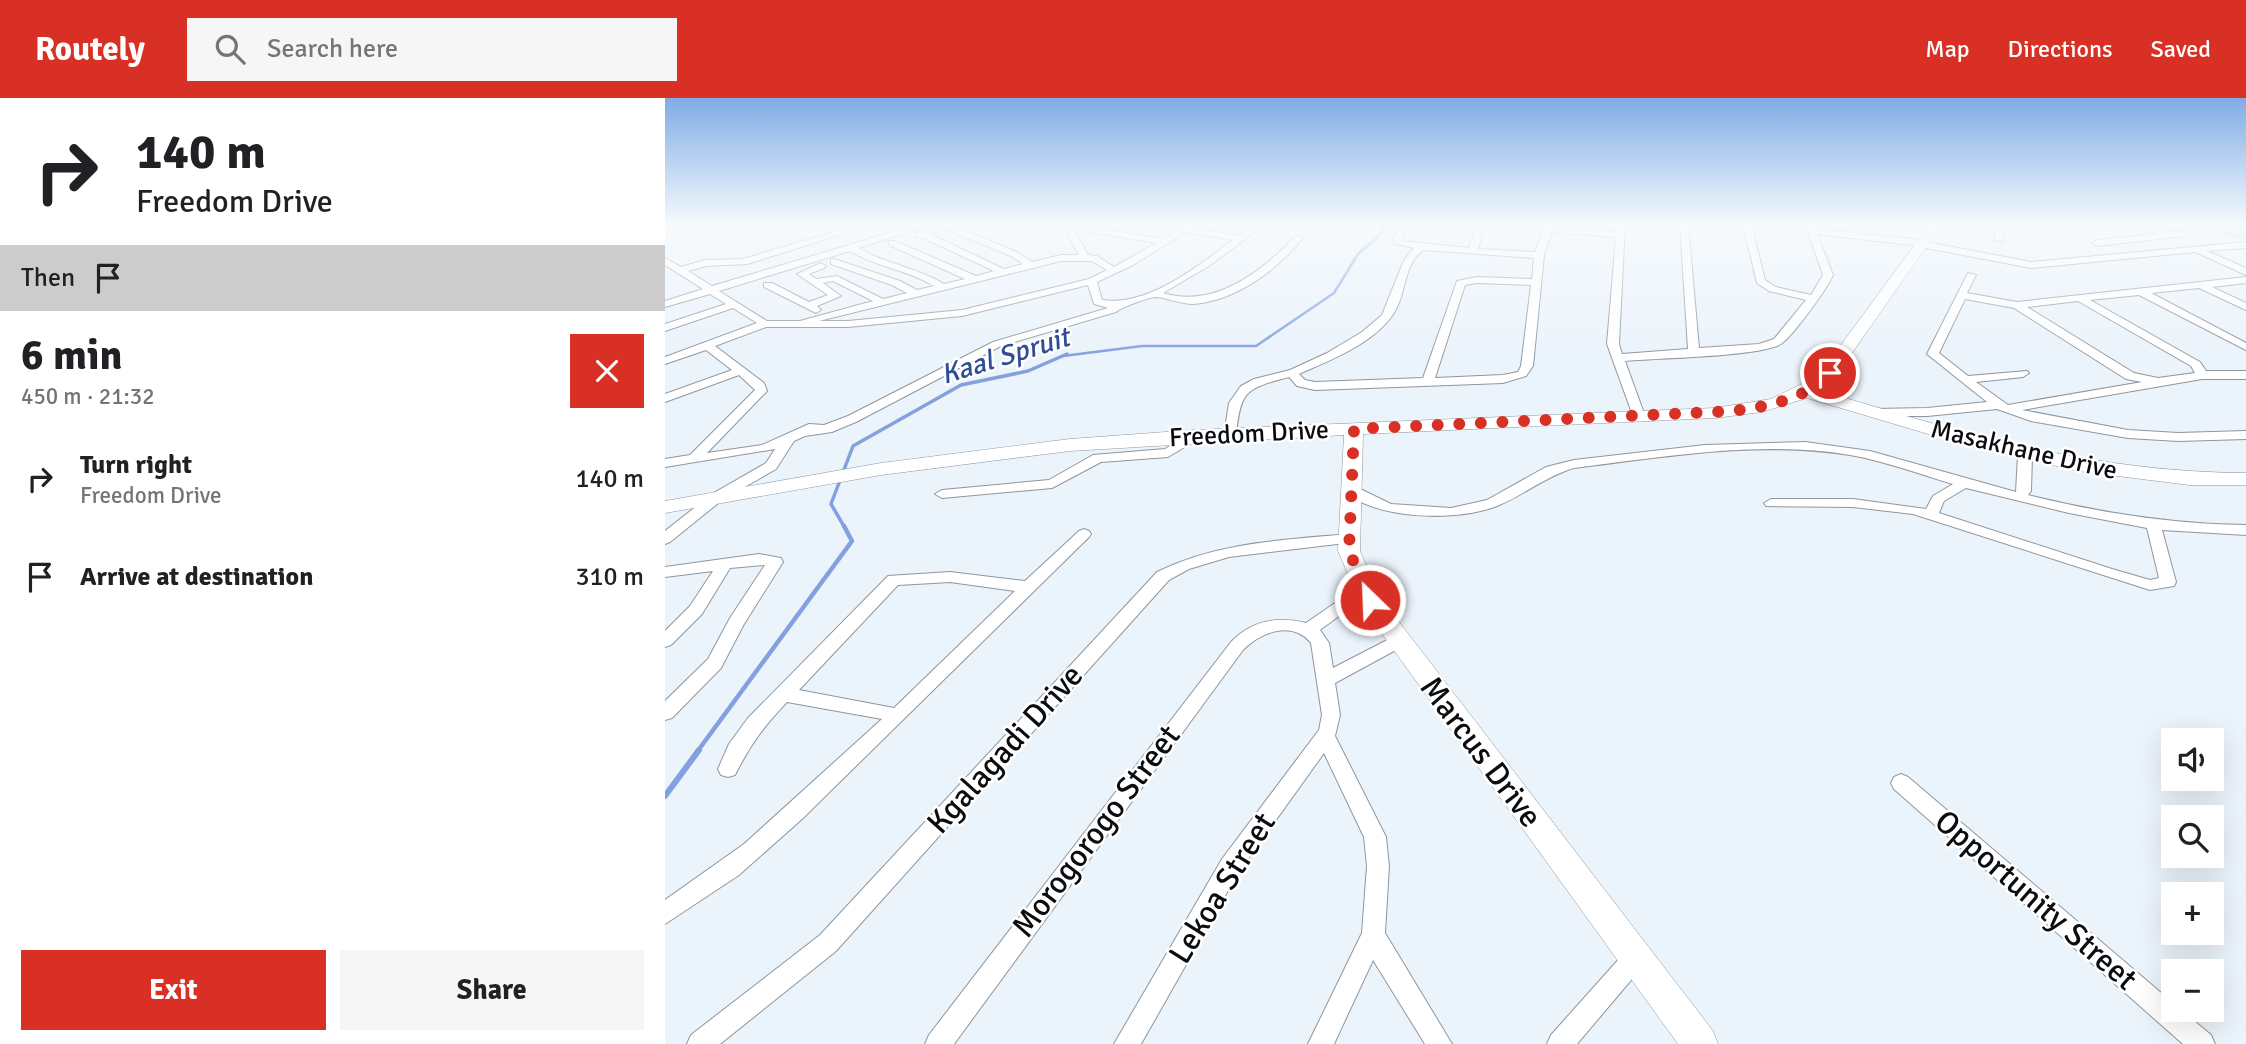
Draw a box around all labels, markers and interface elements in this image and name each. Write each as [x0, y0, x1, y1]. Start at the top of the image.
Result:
search box [187, 18, 677, 81]
text: Routely [35, 29, 145, 70]
icon: search [211, 30, 249, 68]
text: Search here [267, 33, 398, 65]
text: Map [1925, 34, 1970, 64]
text: Directions [2008, 34, 2113, 64]
text: Saved [2151, 34, 2211, 64]
text: 140 m [136, 122, 266, 182]
icon: right [21, 126, 112, 217]
text: Freedom Drive [136, 182, 333, 221]
icon: arrive [89, 259, 127, 297]
text: Then [21, 262, 75, 294]
water label: Kaal Spruit [937, 319, 1076, 392]
text: 6 min [21, 330, 122, 381]
button: close [570, 334, 644, 408]
pin [1800, 343, 1860, 403]
icon: arrive [1811, 354, 1849, 392]
text: 450 m · 21:32 [21, 382, 155, 411]
street label: Masakhane Drive [1928, 413, 2120, 487]
street label: Freedom Drive [1168, 414, 1330, 454]
text: Turn right [80, 449, 192, 481]
icon: right [21, 460, 59, 498]
text: 140 m [575, 463, 644, 495]
text: Freedom Drive [80, 481, 222, 510]
icon: arrive [21, 558, 59, 596]
text: Arrive at destination [80, 561, 313, 593]
text: 310 m [575, 561, 644, 593]
position arrow [1333, 563, 1407, 637]
street label: Kgalagadi Drive [919, 656, 1091, 842]
street label: Marcus Drive [1412, 669, 1550, 835]
street label: Morogorogo Street [1004, 717, 1188, 945]
map controls [2161, 728, 2224, 1022]
button: sound [2161, 728, 2224, 791]
street label: Opportunity Street [1927, 801, 2145, 999]
street label: Lekoa Street [1160, 805, 1284, 971]
button: search [2161, 805, 2224, 868]
button: + [2161, 882, 2224, 945]
button: Exit [21, 950, 326, 1030]
button: Share [340, 950, 644, 1030]
button: − [2161, 959, 2224, 1022]

